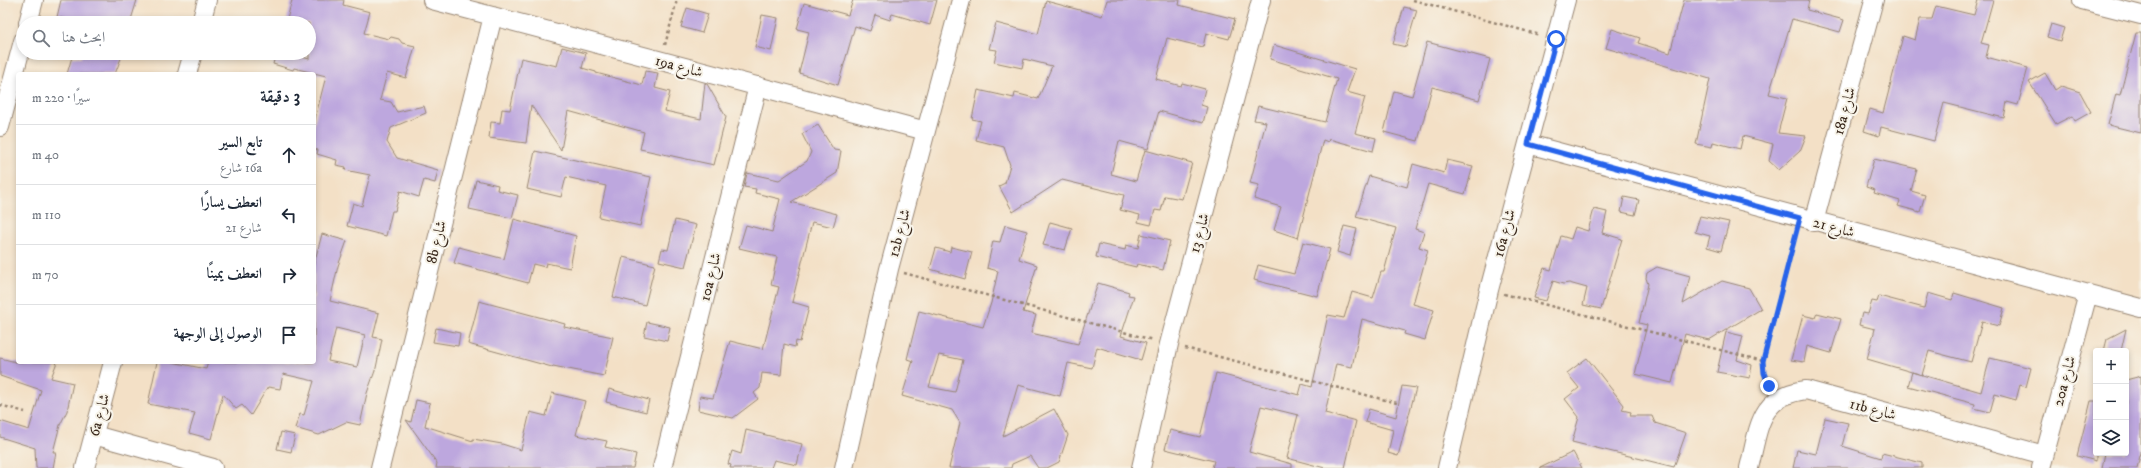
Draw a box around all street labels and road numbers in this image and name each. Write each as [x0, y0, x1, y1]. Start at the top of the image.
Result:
street label: 19a شارع [652, 51, 705, 85]
street label: 18a شارع [1829, 85, 1863, 138]
street label: 12b شارع [884, 207, 918, 260]
street label: 16a شارع [1489, 207, 1523, 260]
street label: شارع 13 [1185, 211, 1217, 256]
street label: شارع 21 [1810, 213, 1857, 245]
street label: 8b شارع [422, 219, 454, 266]
street label: 10a شارع [695, 251, 729, 304]
street label: 20a شارع [2049, 354, 2083, 409]
street label: 6a شارع [85, 392, 117, 439]
street label: 11b شارع [1847, 394, 1898, 428]

